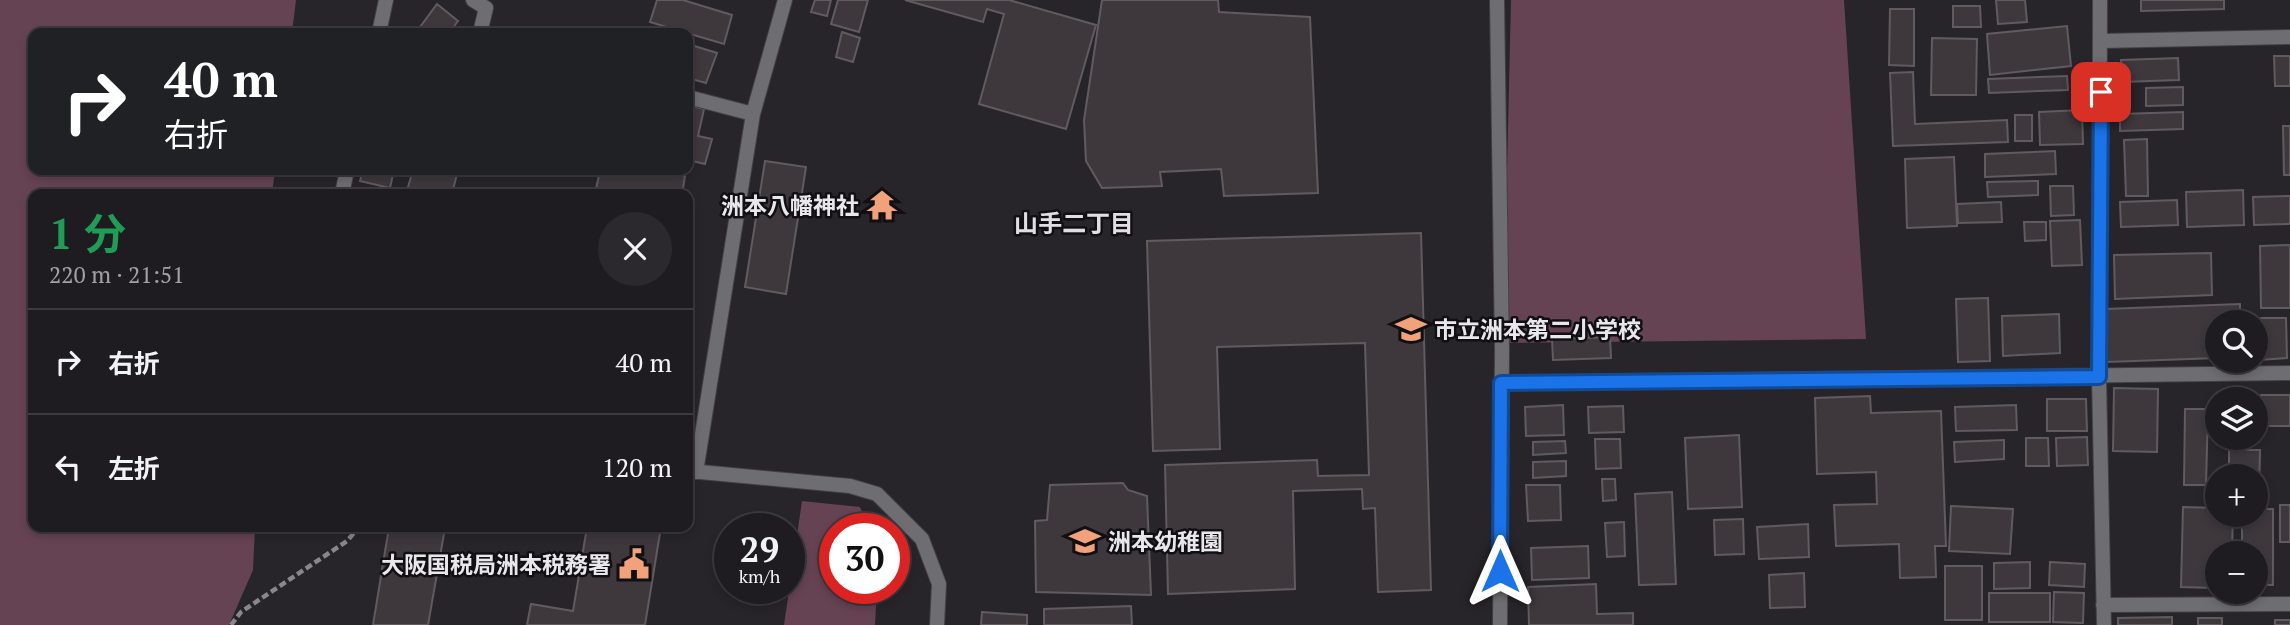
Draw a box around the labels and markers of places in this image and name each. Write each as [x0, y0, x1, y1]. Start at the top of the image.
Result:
pin [2071, 62, 2131, 122]
temple icon: 洲本八幡神社 [865, 188, 899, 222]
place label: 洲本八幡神社 [721, 190, 859, 221]
school or university icon: 市立洲本第二小学校 [1394, 312, 1428, 346]
place label: 市立洲本第二小学校 [1434, 314, 1641, 345]
school or university icon: 洲本幼稚園 [1068, 524, 1102, 558]
place label: 洲本幼稚園 [1108, 526, 1223, 557]
public building icon: 大阪国税局洲本税務署 [617, 547, 651, 581]
place label: 大阪国税局洲本税務署 [381, 549, 611, 580]

